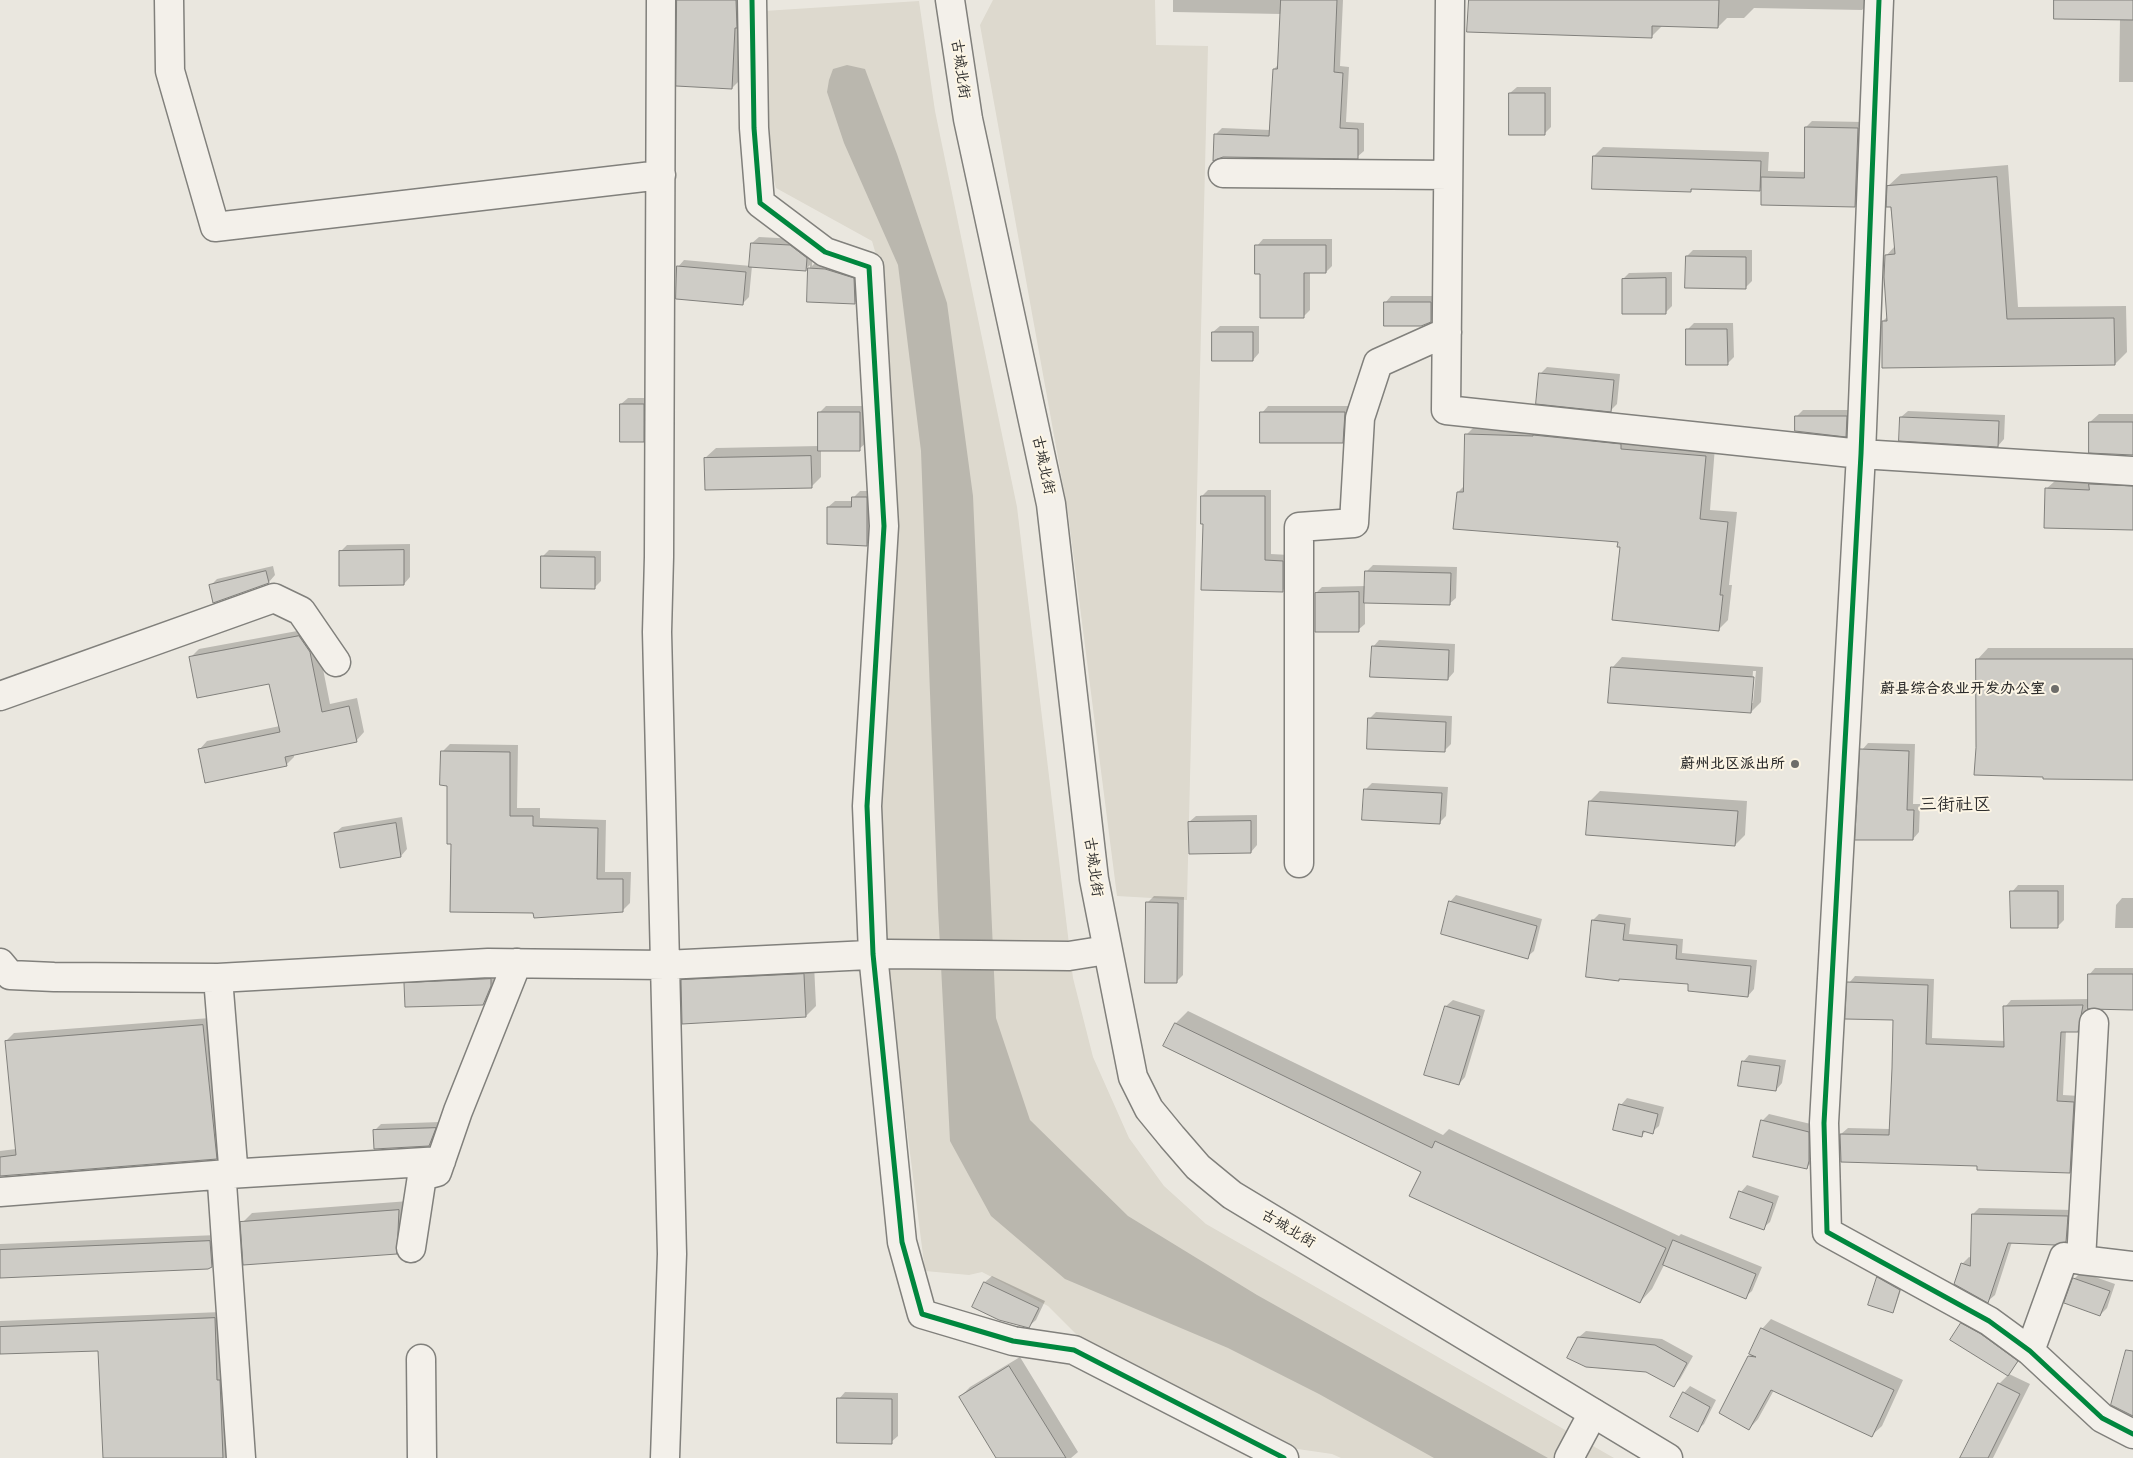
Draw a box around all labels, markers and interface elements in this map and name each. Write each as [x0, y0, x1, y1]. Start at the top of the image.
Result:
street label: 古城北街 [947, 38, 973, 100]
street label: 古城北街 [1028, 434, 1058, 496]
place label: 蔚县综合农业开发办公室 [1880, 680, 2045, 698]
marker: 蔚县综合农业开发办公室 [2049, 683, 2061, 695]
place label: 蔚州北区派出所 [1680, 755, 1785, 773]
marker: 蔚州北区派出所 [1789, 758, 1801, 770]
district label: 三街社区 [1919, 794, 1991, 816]
street label: 古城北街 [1080, 836, 1106, 898]
street label: 古城北街 [1258, 1206, 1318, 1252]

